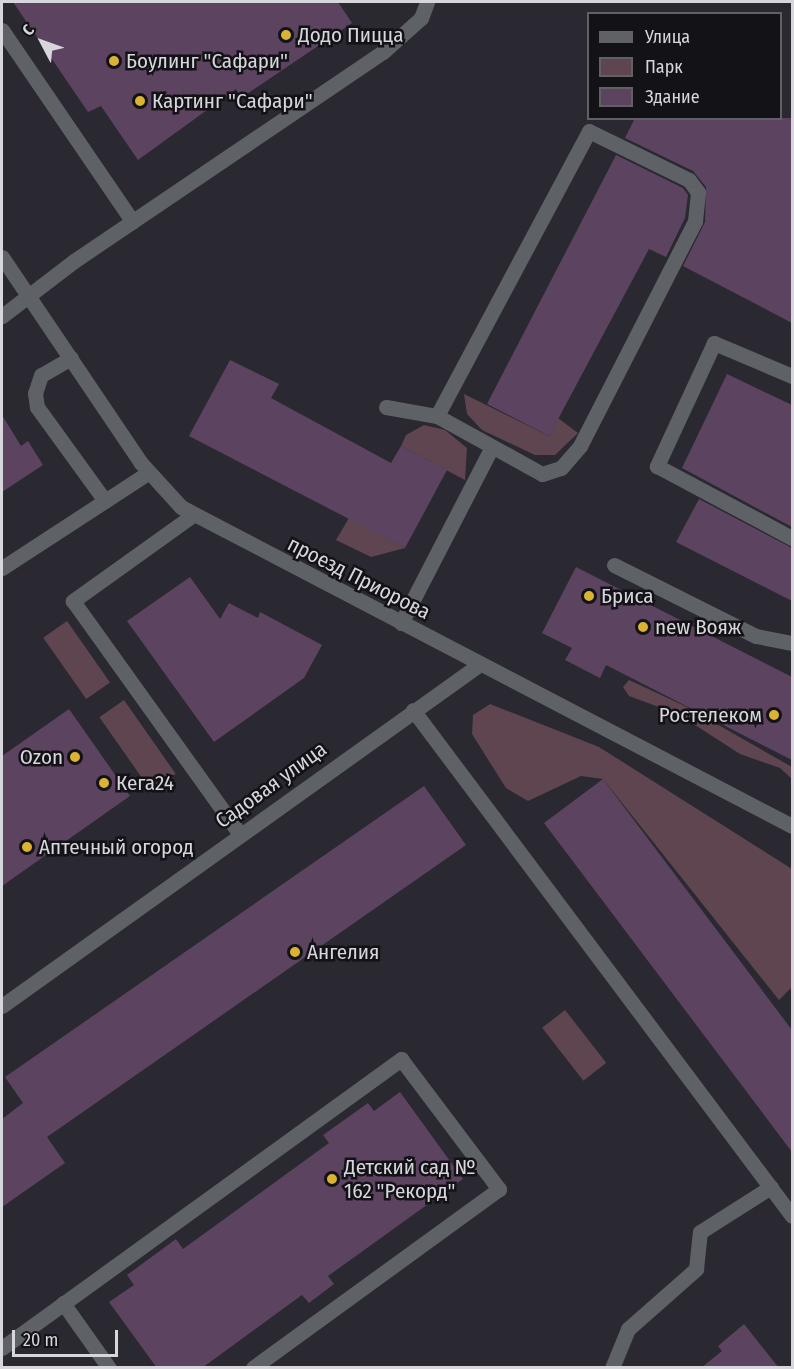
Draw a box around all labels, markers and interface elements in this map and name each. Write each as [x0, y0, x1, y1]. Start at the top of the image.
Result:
north arrow [12, 12, 72, 72]
legend [587, 12, 782, 120]
text: С [18, 20, 38, 39]
place label: Додо Пицца [298, 22, 403, 48]
text: Улица [645, 26, 690, 48]
marker: Додо Пицца [279, 28, 293, 42]
place label: Боулинг "Сафари" [126, 48, 288, 74]
marker: Боулинг "Сафари" [107, 54, 121, 68]
text: Парк [645, 56, 683, 78]
text: Здание [645, 86, 700, 108]
place label: Картинг "Сафари" [152, 88, 313, 114]
marker: Картинг "Сафари" [133, 94, 147, 108]
street label: проезд Приорова [283, 531, 435, 625]
place label: Бриса [601, 583, 654, 609]
marker: Бриса [582, 589, 596, 603]
place label: new Вояж [655, 614, 741, 640]
marker: new Вояж [636, 620, 650, 634]
place label: Ростелеком [659, 702, 762, 728]
marker: Ростелеком [767, 708, 781, 722]
street label: Садовая улица [211, 736, 331, 834]
place label: Ozon [20, 744, 63, 770]
marker: Ozon [68, 750, 82, 764]
place label: Кега24 [116, 770, 174, 796]
marker: Кега24 [97, 776, 111, 790]
place label: Аптечный огород [39, 834, 194, 860]
marker: Аптечный огород [20, 840, 34, 854]
place label: Ангелия [307, 939, 379, 965]
marker: Ангелия [288, 945, 302, 959]
place label: Детский сад № 162 "Рекорд" [344, 1154, 476, 1204]
marker: Детский сад № 162 "Рекорд" [325, 1172, 339, 1186]
scale bar [15, 1318, 122, 1356]
text: 20 m [23, 1329, 58, 1351]

